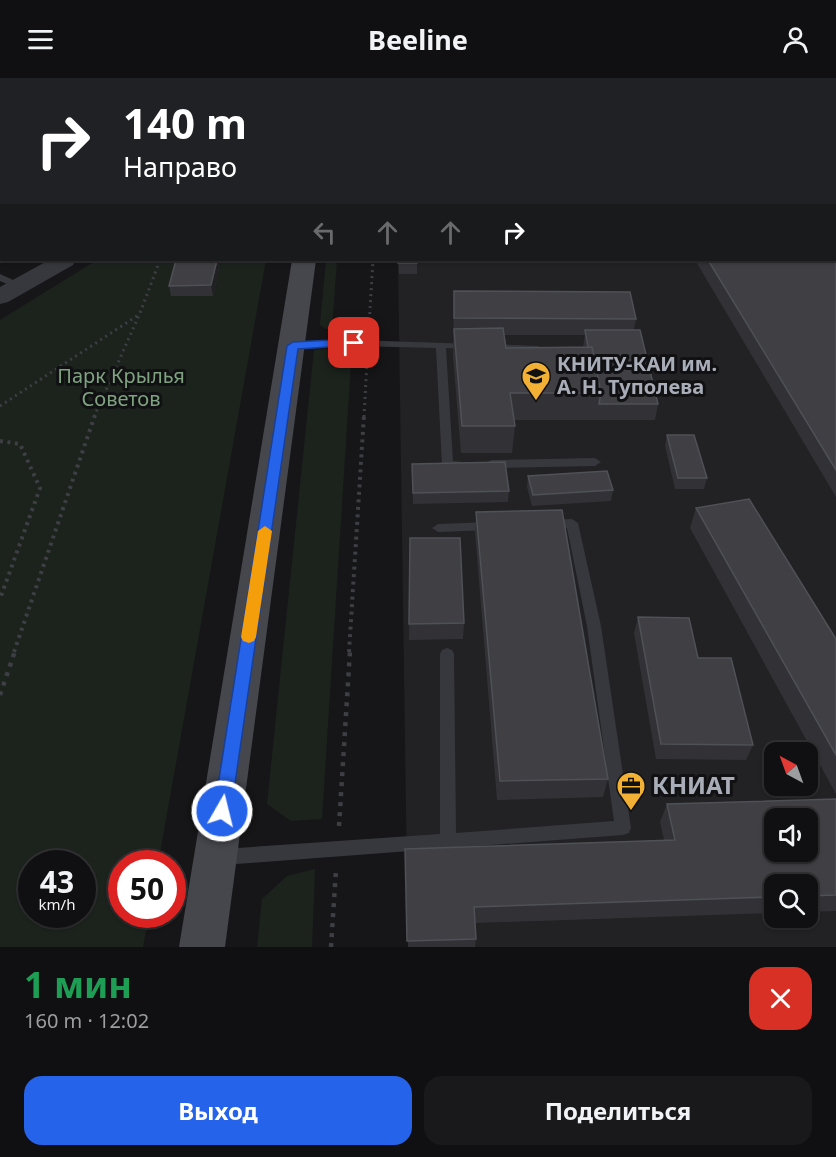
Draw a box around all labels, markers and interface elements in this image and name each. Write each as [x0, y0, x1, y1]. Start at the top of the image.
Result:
text: Beeline [368, 21, 468, 58]
icon: menu [24, 23, 57, 56]
icon: person [779, 23, 812, 56]
text: 140 m [123, 94, 247, 151]
icon: right [24, 102, 102, 180]
text: Направо [123, 148, 237, 185]
icon: left [308, 216, 341, 249]
icon: ahead [371, 216, 404, 249]
icon: ahead [434, 216, 467, 249]
icon: right [497, 216, 530, 249]
pin [328, 317, 379, 368]
icon: arrive [337, 326, 370, 359]
place label: КНИТУ-КАИ им. А. Н. Туполева [557, 350, 717, 400]
school or university icon: КНИТУ-КАИ им. А. Н. Туполева [520, 360, 552, 402]
park label: Парк Крылья Советов [57, 362, 185, 412]
north arrow [764, 742, 818, 796]
map controls [764, 742, 818, 928]
place label: КНИАТ [652, 768, 735, 801]
office icon: КНИАТ [615, 770, 647, 812]
position arrow [190, 779, 254, 843]
button: sound [764, 808, 818, 862]
speed limit sign: 50 [108, 850, 186, 928]
text: 43 [40, 861, 74, 902]
button: search [764, 874, 818, 928]
text: km/h [39, 894, 75, 914]
text: 1 мин [24, 960, 132, 1009]
button: close [749, 967, 812, 1030]
text: 160 m · 12:02 [24, 1007, 149, 1034]
button: Выход [24, 1076, 412, 1145]
button: Поделиться [424, 1076, 812, 1145]

